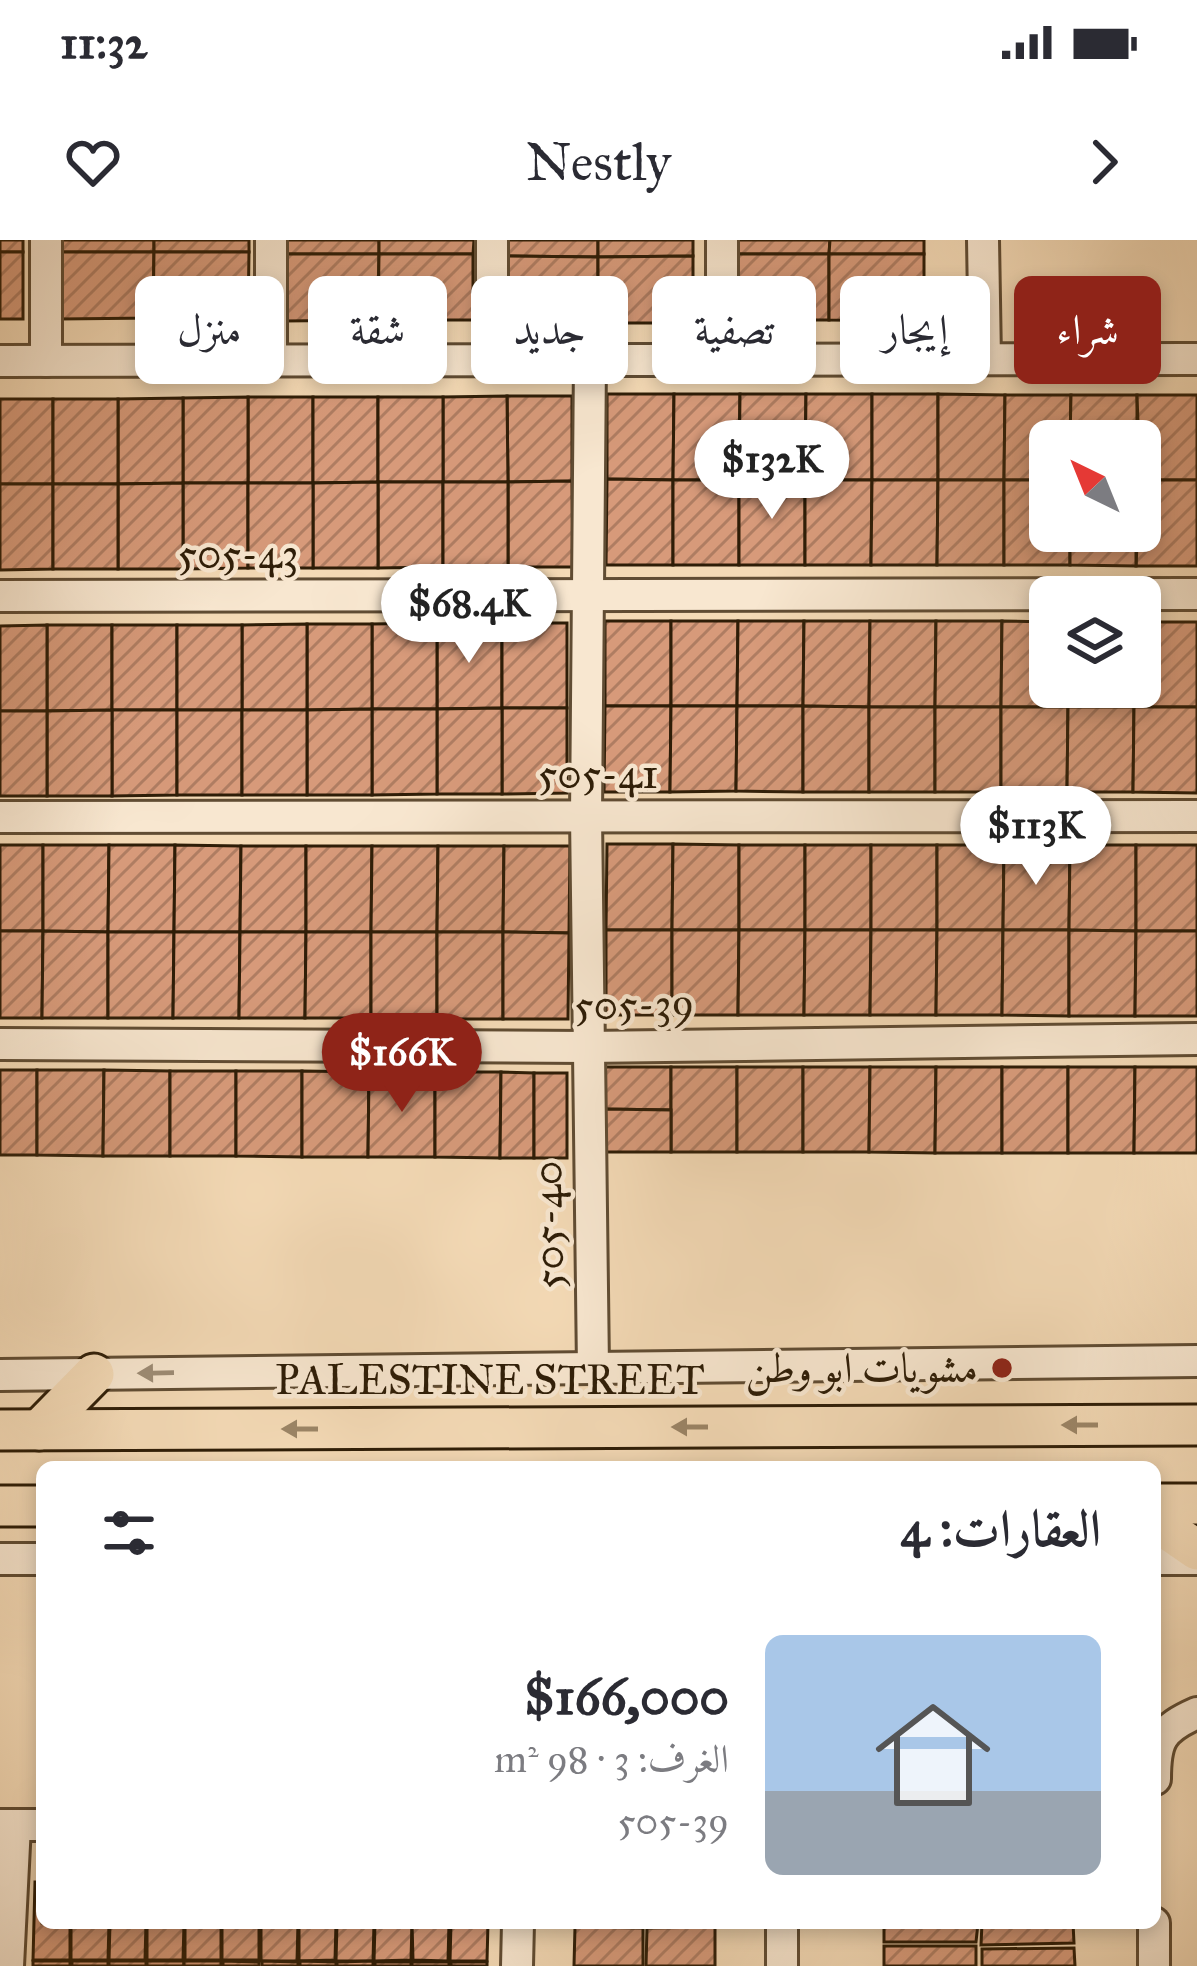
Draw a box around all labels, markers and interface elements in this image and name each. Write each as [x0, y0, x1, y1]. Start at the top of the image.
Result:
text: 11:32 [60, 15, 147, 70]
icon: heart [60, 129, 126, 195]
text: Nestly [526, 129, 671, 195]
icon: forward [1071, 129, 1137, 195]
chip: منزل [135, 276, 284, 384]
chip: شقة [308, 276, 447, 384]
chip: جديد [471, 276, 628, 384]
chip: تصفية [652, 276, 816, 384]
chip: إيجار [840, 276, 990, 384]
chip: شراء [1014, 276, 1161, 384]
pin: $132K [688, 420, 856, 522]
north arrow [1029, 420, 1161, 552]
map controls [1029, 420, 1161, 708]
text: $132K [721, 435, 823, 483]
street label: 505-43 [178, 528, 298, 580]
pin: $68.4K [371, 564, 567, 666]
button: layers [1029, 576, 1161, 708]
text: $68.4K [408, 579, 530, 627]
street label: 505-41 [538, 748, 658, 800]
pin: $113K [952, 786, 1120, 888]
text: $113K [987, 801, 1085, 849]
street label: 505-39 [574, 977, 694, 1031]
pin: $166K [318, 1013, 486, 1115]
text: $166K [349, 1028, 455, 1076]
street label: 505-40 [521, 1160, 575, 1290]
place label: مشويات ابو وطن [746, 1342, 978, 1396]
street label: PALESTINE STREET [275, 1354, 705, 1406]
marker: مشويات ابو وطن [989, 1355, 1015, 1381]
one-way arrow [136, 1363, 174, 1383]
one-way arrow [1060, 1415, 1098, 1435]
one-way arrow [670, 1417, 708, 1437]
one-way arrow [280, 1419, 318, 1439]
text: العقارات: 4 [900, 1498, 1101, 1560]
icon: filters [96, 1500, 162, 1566]
text: $166,000 [524, 1666, 729, 1728]
icon: home [861, 1683, 1005, 1827]
text: الغرف: 3 · 98 m² [494, 1735, 729, 1783]
text: 505-39 [617, 1797, 729, 1845]

